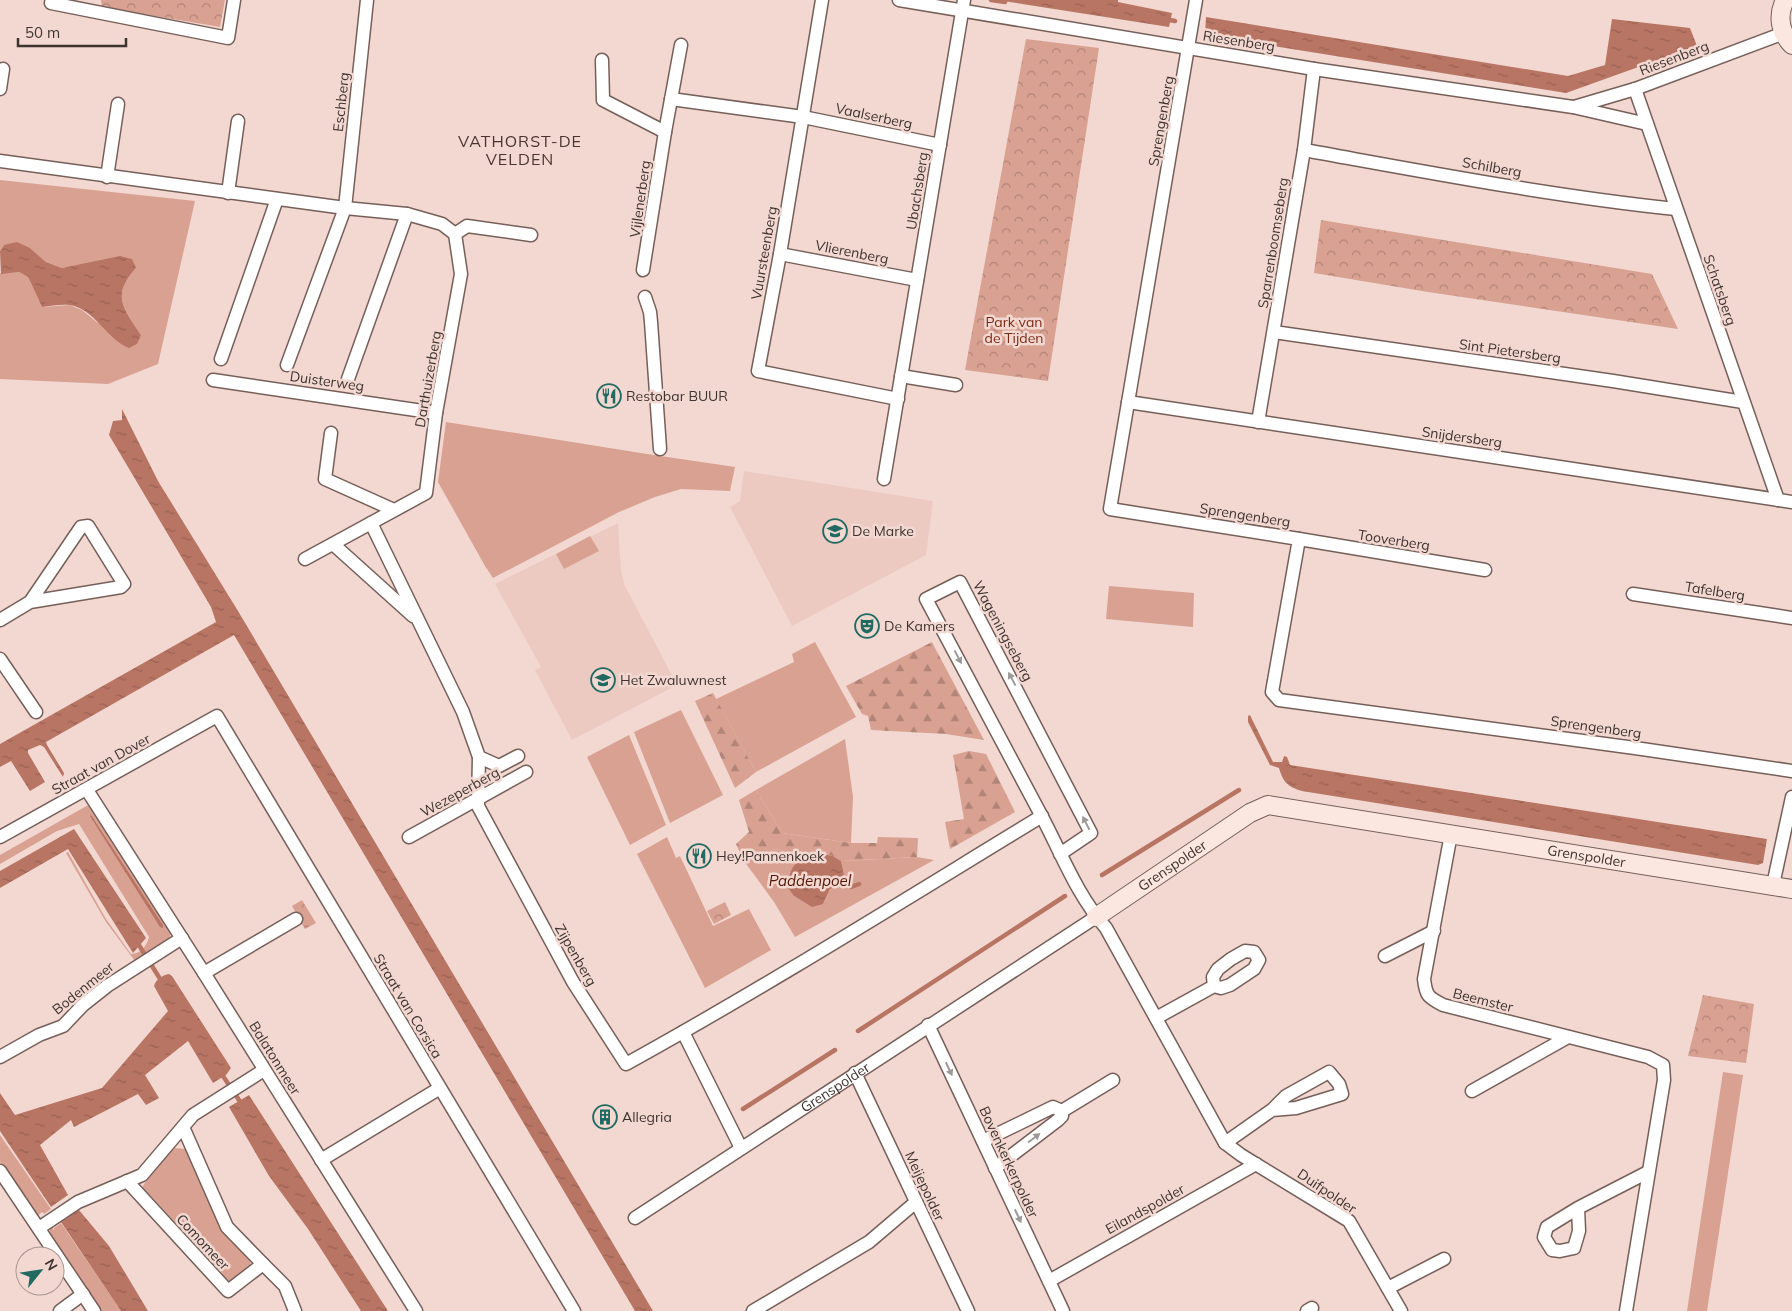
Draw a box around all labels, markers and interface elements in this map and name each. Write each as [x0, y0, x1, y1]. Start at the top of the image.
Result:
scale bar [18, 15, 125, 47]
text: 50 m [25, 23, 60, 42]
street label: Riesenberg [1202, 26, 1276, 56]
street label: Riesenberg [1637, 37, 1711, 79]
street label: Eschberg [329, 71, 353, 133]
street label: Sprengenberg [1144, 74, 1178, 168]
street label: Vaalserberg [834, 99, 914, 133]
district label: VATHORST-DE VELDEN [458, 131, 582, 169]
street label: Ubachsberg [902, 151, 932, 231]
street label: Schilberg [1461, 153, 1523, 181]
street label: Vijlenerberg [626, 159, 654, 239]
street label: Sparrenboomseberg [1254, 176, 1292, 310]
street label: Vuursteenberg [747, 205, 781, 301]
street label: Vlierenberg [814, 236, 890, 268]
street label: Schatsberg [1700, 252, 1740, 328]
park label: Park van de Tijden [984, 313, 1044, 347]
street label: Darthuizerberg [411, 329, 445, 429]
street label: Sint Pietersberg [1458, 335, 1562, 367]
street label: Duisterweg [289, 367, 365, 395]
restaurant icon: Restobar BUUR [596, 383, 622, 409]
place label: Restobar BUUR [626, 387, 728, 405]
street label: Snijdersberg [1421, 422, 1503, 452]
street label: Sprengenberg [1198, 499, 1292, 531]
school or university icon: De Marke [822, 518, 848, 544]
place label: De Marke [852, 522, 914, 540]
street label: Tooverberg [1357, 525, 1431, 555]
street label: Tafelberg [1684, 577, 1746, 605]
street label: Wageningseberg [969, 578, 1037, 684]
theatre icon: De Kamers [854, 613, 880, 639]
place label: De Kamers [884, 617, 955, 635]
one-way arrow [954, 650, 962, 665]
school or university icon: Het Zwaluwnest [590, 667, 616, 693]
place label: Het Zwaluwnest [620, 671, 727, 689]
one-way arrow [1007, 672, 1016, 686]
street label: Sprengenberg [1549, 712, 1643, 742]
street label: Straat van Dover [49, 729, 154, 799]
street label: Wezeperberg [417, 763, 503, 821]
one-way arrow [1082, 816, 1090, 831]
street label: Grenspolder [1135, 835, 1211, 895]
street label: Grenspolder [1546, 841, 1628, 871]
restaurant icon: Hey!Pannenkoek [686, 843, 712, 869]
place label: Hey!Pannenkoek [716, 847, 825, 865]
water label: Paddenpoel [769, 871, 852, 890]
street label: Zijpenberg [551, 921, 601, 989]
street label: Straat van Corsica [370, 950, 446, 1062]
street label: Bodenmeer [48, 957, 118, 1018]
street label: Beemster [1451, 984, 1516, 1016]
street label: Balatonmeer [245, 1018, 305, 1099]
street label: Grenspolder [797, 1058, 874, 1116]
one-way arrow [945, 1062, 953, 1076]
street label: Bovenkerkerpolder [975, 1103, 1043, 1221]
building icon: Allegria [592, 1104, 618, 1130]
place label: Allegria [622, 1108, 672, 1126]
one-way arrow [1027, 1133, 1041, 1143]
street label: Meijepolder [901, 1148, 949, 1224]
street label: Duifpolder [1294, 1165, 1361, 1218]
street label: Eilandspolder [1102, 1179, 1189, 1238]
one-way arrow [1014, 1209, 1022, 1223]
street label: Comomeer [173, 1210, 234, 1274]
north arrow [15, 1246, 65, 1296]
text: N [41, 1255, 62, 1274]

